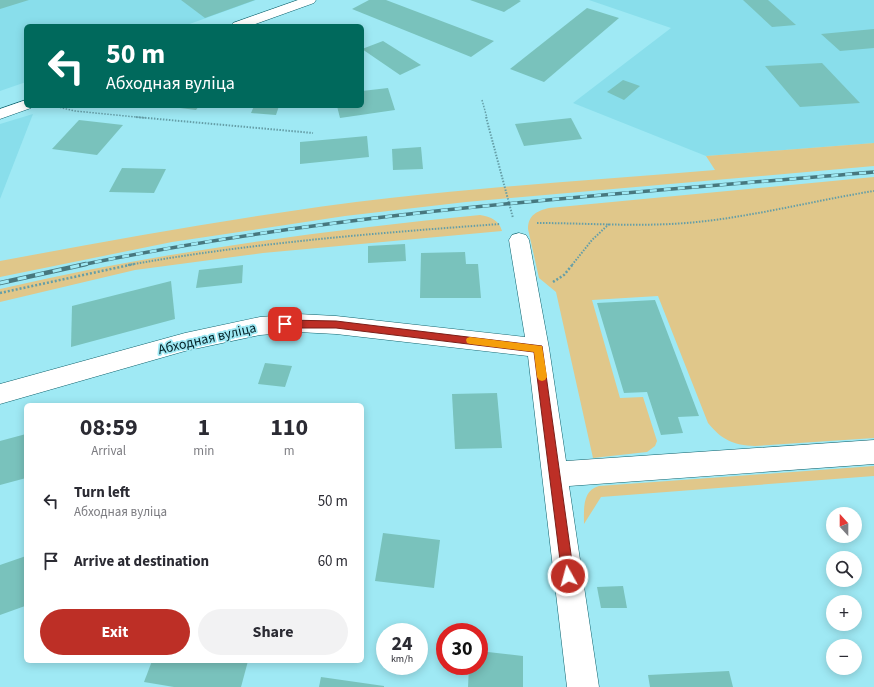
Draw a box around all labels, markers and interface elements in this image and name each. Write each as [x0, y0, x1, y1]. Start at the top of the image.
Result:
text: 50 m [106, 34, 165, 74]
icon: left [40, 40, 92, 92]
text: Абходная вуліца [106, 71, 235, 96]
pin [268, 307, 302, 341]
icon: arrive [274, 313, 296, 335]
street label: Абходная вуліца [156, 318, 258, 360]
text: 08:59 [80, 410, 138, 445]
text: 1 [198, 410, 210, 445]
text: 110 [270, 410, 308, 445]
text: Arrival [91, 442, 126, 460]
text: min [193, 442, 214, 460]
text: m [284, 442, 295, 460]
text: Turn left [74, 482, 130, 503]
icon: left [40, 490, 62, 512]
text: 50 m [318, 491, 348, 512]
text: Абходная вуліца [74, 503, 167, 521]
north arrow [826, 507, 862, 543]
map controls [826, 507, 862, 675]
icon: arrive [40, 550, 62, 572]
text: Arrive at destination [74, 551, 209, 572]
text: 60 m [318, 551, 348, 572]
button: search [826, 551, 862, 587]
position arrow [547, 555, 589, 597]
button: + [826, 595, 862, 631]
button: Exit [40, 609, 190, 655]
button: Share [198, 609, 348, 655]
speed limit sign: 30 [436, 623, 488, 675]
text: 24 [391, 630, 413, 658]
button: − [826, 639, 862, 675]
text: km/h [391, 652, 413, 666]

